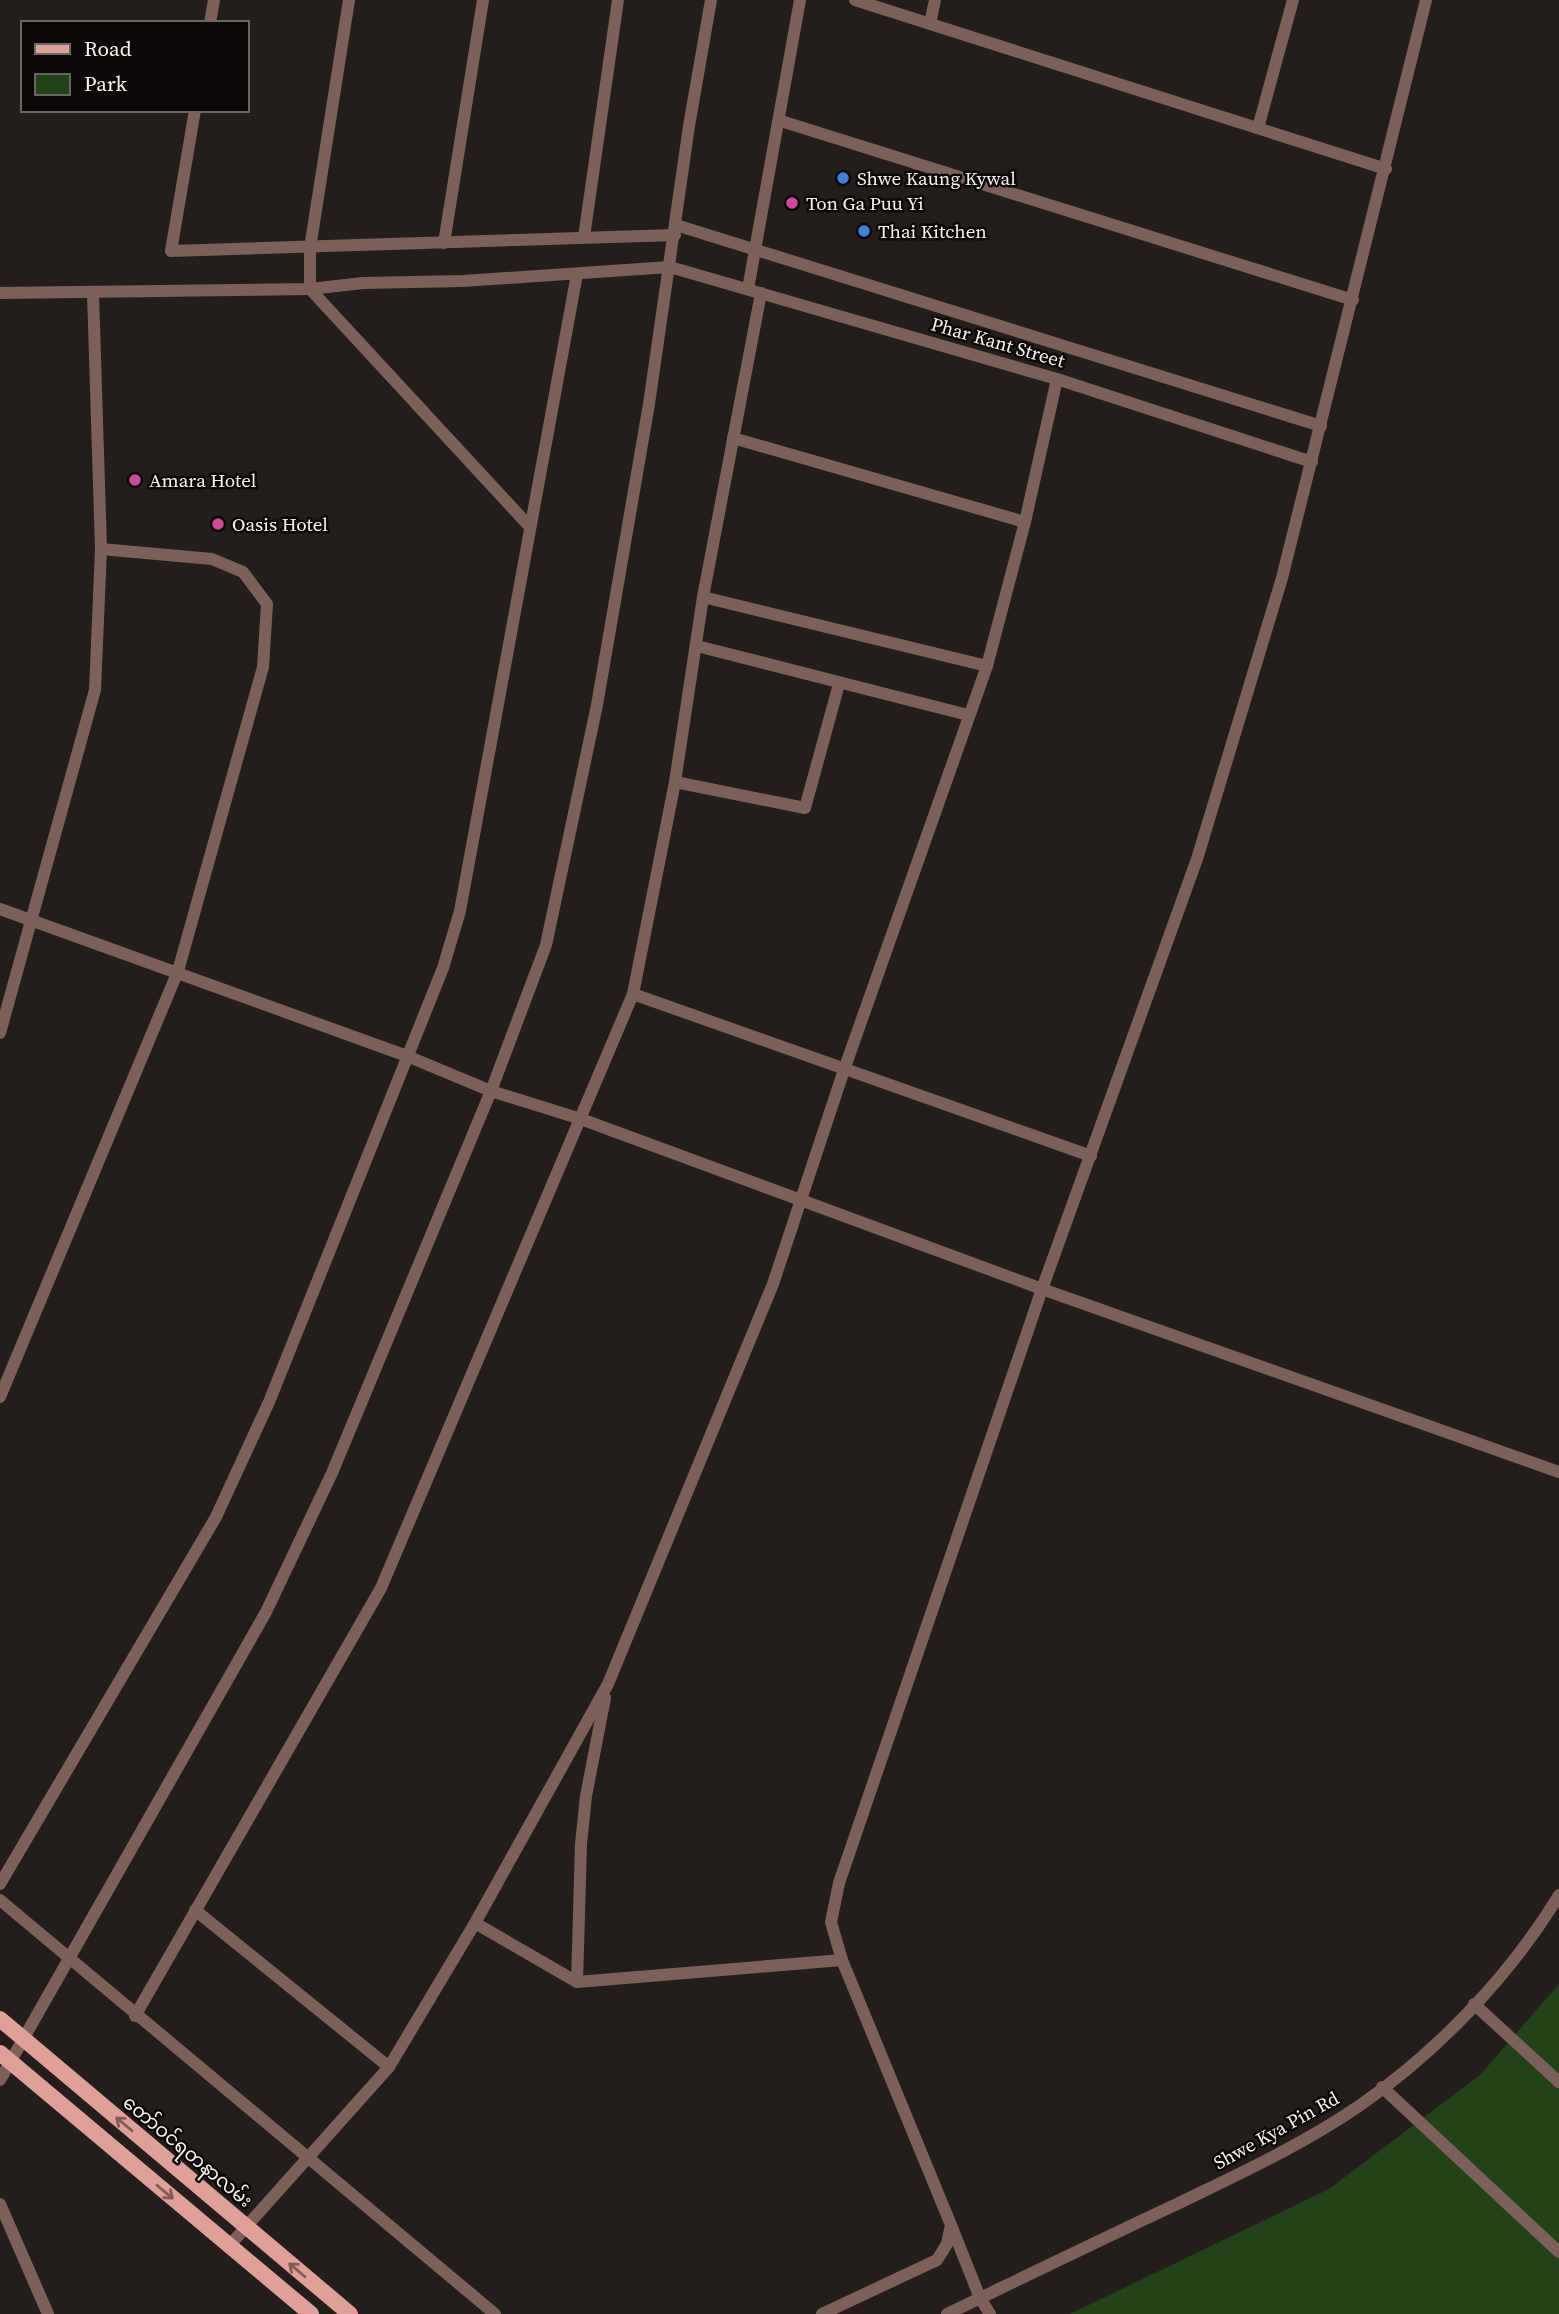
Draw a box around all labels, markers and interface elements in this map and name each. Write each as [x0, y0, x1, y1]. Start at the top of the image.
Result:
legend [21, 21, 248, 112]
text: Road [84, 34, 132, 63]
text: Park [84, 69, 128, 98]
place label: Shwe Kaung Kywal [857, 165, 1016, 191]
marker: Shwe Kaung Kywal [835, 170, 851, 186]
place label: Ton Ga Puu Yi [806, 190, 924, 216]
marker: Ton Ga Puu Yi [784, 195, 800, 211]
place label: Thai Kitchen [878, 218, 987, 244]
marker: Thai Kitchen [856, 223, 872, 239]
street label: Phar Kant Street [928, 311, 1069, 374]
place label: Amara Hotel [149, 467, 257, 493]
marker: Amara Hotel [127, 472, 143, 488]
place label: Oasis Hotel [232, 511, 328, 537]
marker: Oasis Hotel [210, 516, 226, 532]
street label: Shwe Kya Pin Rd [1209, 2085, 1344, 2175]
street label: တော်ဝင်ရတနာလမ်း [116, 2088, 259, 2215]
one-way arrow [115, 2116, 133, 2132]
one-way arrow [156, 2184, 174, 2200]
one-way arrow [289, 2263, 307, 2278]

